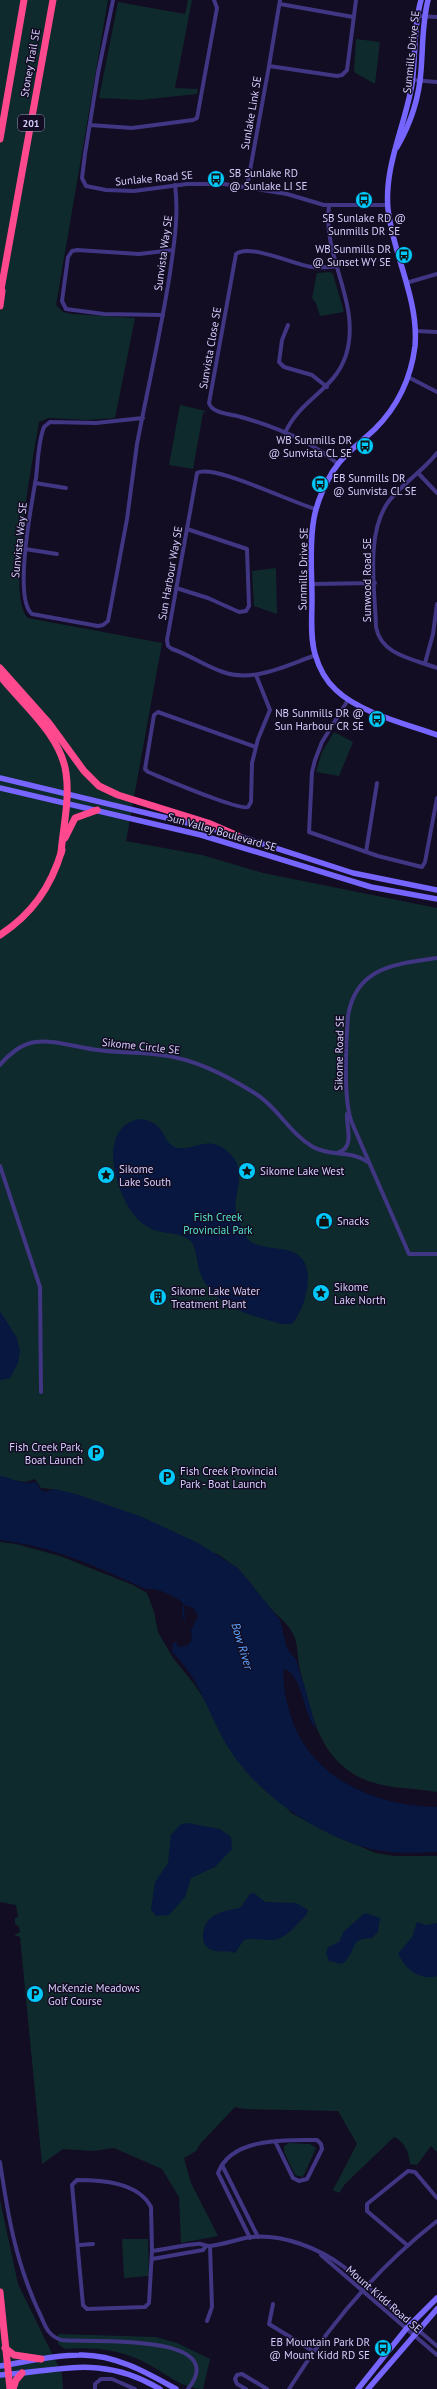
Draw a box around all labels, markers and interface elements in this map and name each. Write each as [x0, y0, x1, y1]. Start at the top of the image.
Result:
street label: Sunmills Drive SE [400, 10, 422, 94]
street label: Stoney Trail SE [17, 28, 43, 98]
street label: Sunlake Link SE [238, 75, 264, 151]
road number: 201 [18, 115, 44, 131]
place label: SB Sunlake RD @ Sunlake LI SE [229, 166, 307, 193]
street label: Sunlake Road SE [114, 168, 194, 188]
bus stop icon: SB Sunlake RD @ Sunlake LI SE [206, 169, 226, 189]
bus stop icon: SB Sunlake RD @ Sunmills DR SE [354, 190, 374, 210]
place label: SB Sunlake RD @ Sunmills DR SE [322, 211, 406, 238]
street label: Sunvista Way SE [151, 214, 175, 292]
place label: WB Sunmills DR @ Sunset WY SE [312, 242, 391, 269]
bus stop icon: WB Sunmills DR @ Sunset WY SE [394, 245, 414, 265]
street label: Sunvista Close SE [196, 306, 224, 390]
place label: WB Sunmills DR @ Sunvista CL SE [268, 433, 352, 460]
bus stop icon: WB Sunmills DR @ Sunvista CL SE [355, 436, 375, 456]
place label: EB Sunmills DR @ Sunvista CL SE [333, 471, 417, 498]
bus stop icon: EB Sunmills DR @ Sunvista CL SE [310, 474, 330, 494]
street label: Sunvista Way SE [8, 501, 30, 579]
street label: Sun Harbour Way SE [155, 525, 185, 621]
street label: Sunmills Drive SE [295, 527, 311, 611]
street label: Sunwood Road SE [360, 538, 374, 622]
place label: NB Sunmills DR @ Sun Harbour CR SE [275, 706, 364, 733]
bus stop icon: NB Sunmills DR @ Sun Harbour CR SE [367, 709, 387, 729]
street label: Sun Valley Boulevard SE [166, 810, 278, 854]
street label: Sikome Road SE [331, 1015, 347, 1091]
street label: Sikome Circle SE [101, 1035, 181, 1057]
place icon: Sikome Lake West [237, 1161, 257, 1181]
place label: Sikome Lake South [119, 1162, 171, 1189]
place label: Sikome Lake West [260, 1164, 345, 1178]
place icon: Sikome Lake South [96, 1165, 116, 1185]
park label: Fish Creek Provincial Park [183, 1210, 253, 1237]
shop icon: Snacks [314, 1211, 334, 1231]
place label: Snacks [337, 1214, 370, 1228]
place label: Sikome Lake North [334, 1280, 386, 1307]
place icon: Sikome Lake North [311, 1283, 331, 1303]
place label: Sikome Lake Water Treatment Plant [171, 1284, 260, 1311]
building icon: Sikome Lake Water Treatment Plant [148, 1287, 168, 1307]
place label: Fish Creek Park, Boat Launch [9, 1440, 83, 1467]
parking icon: Fish Creek Park, Boat Launch [86, 1443, 106, 1463]
place label: Fish Creek Provincial Park - Boat Launch [180, 1464, 278, 1491]
parking icon: Fish Creek Provincial Park - Boat Launch [157, 1467, 177, 1487]
water label: Bow River [228, 1621, 257, 1672]
place label: McKenzie Meadows Golf Course [48, 1981, 140, 2008]
parking icon: McKenzie Meadows Golf Course [25, 1984, 45, 2004]
street label: Mount Kidd Road SE [343, 2262, 425, 2336]
place label: EB Mountain Park DR @ Mount Kidd RD SE [269, 2335, 370, 2362]
bus stop icon: EB Mountain Park DR @ Mount Kidd RD SE [373, 2338, 393, 2358]

